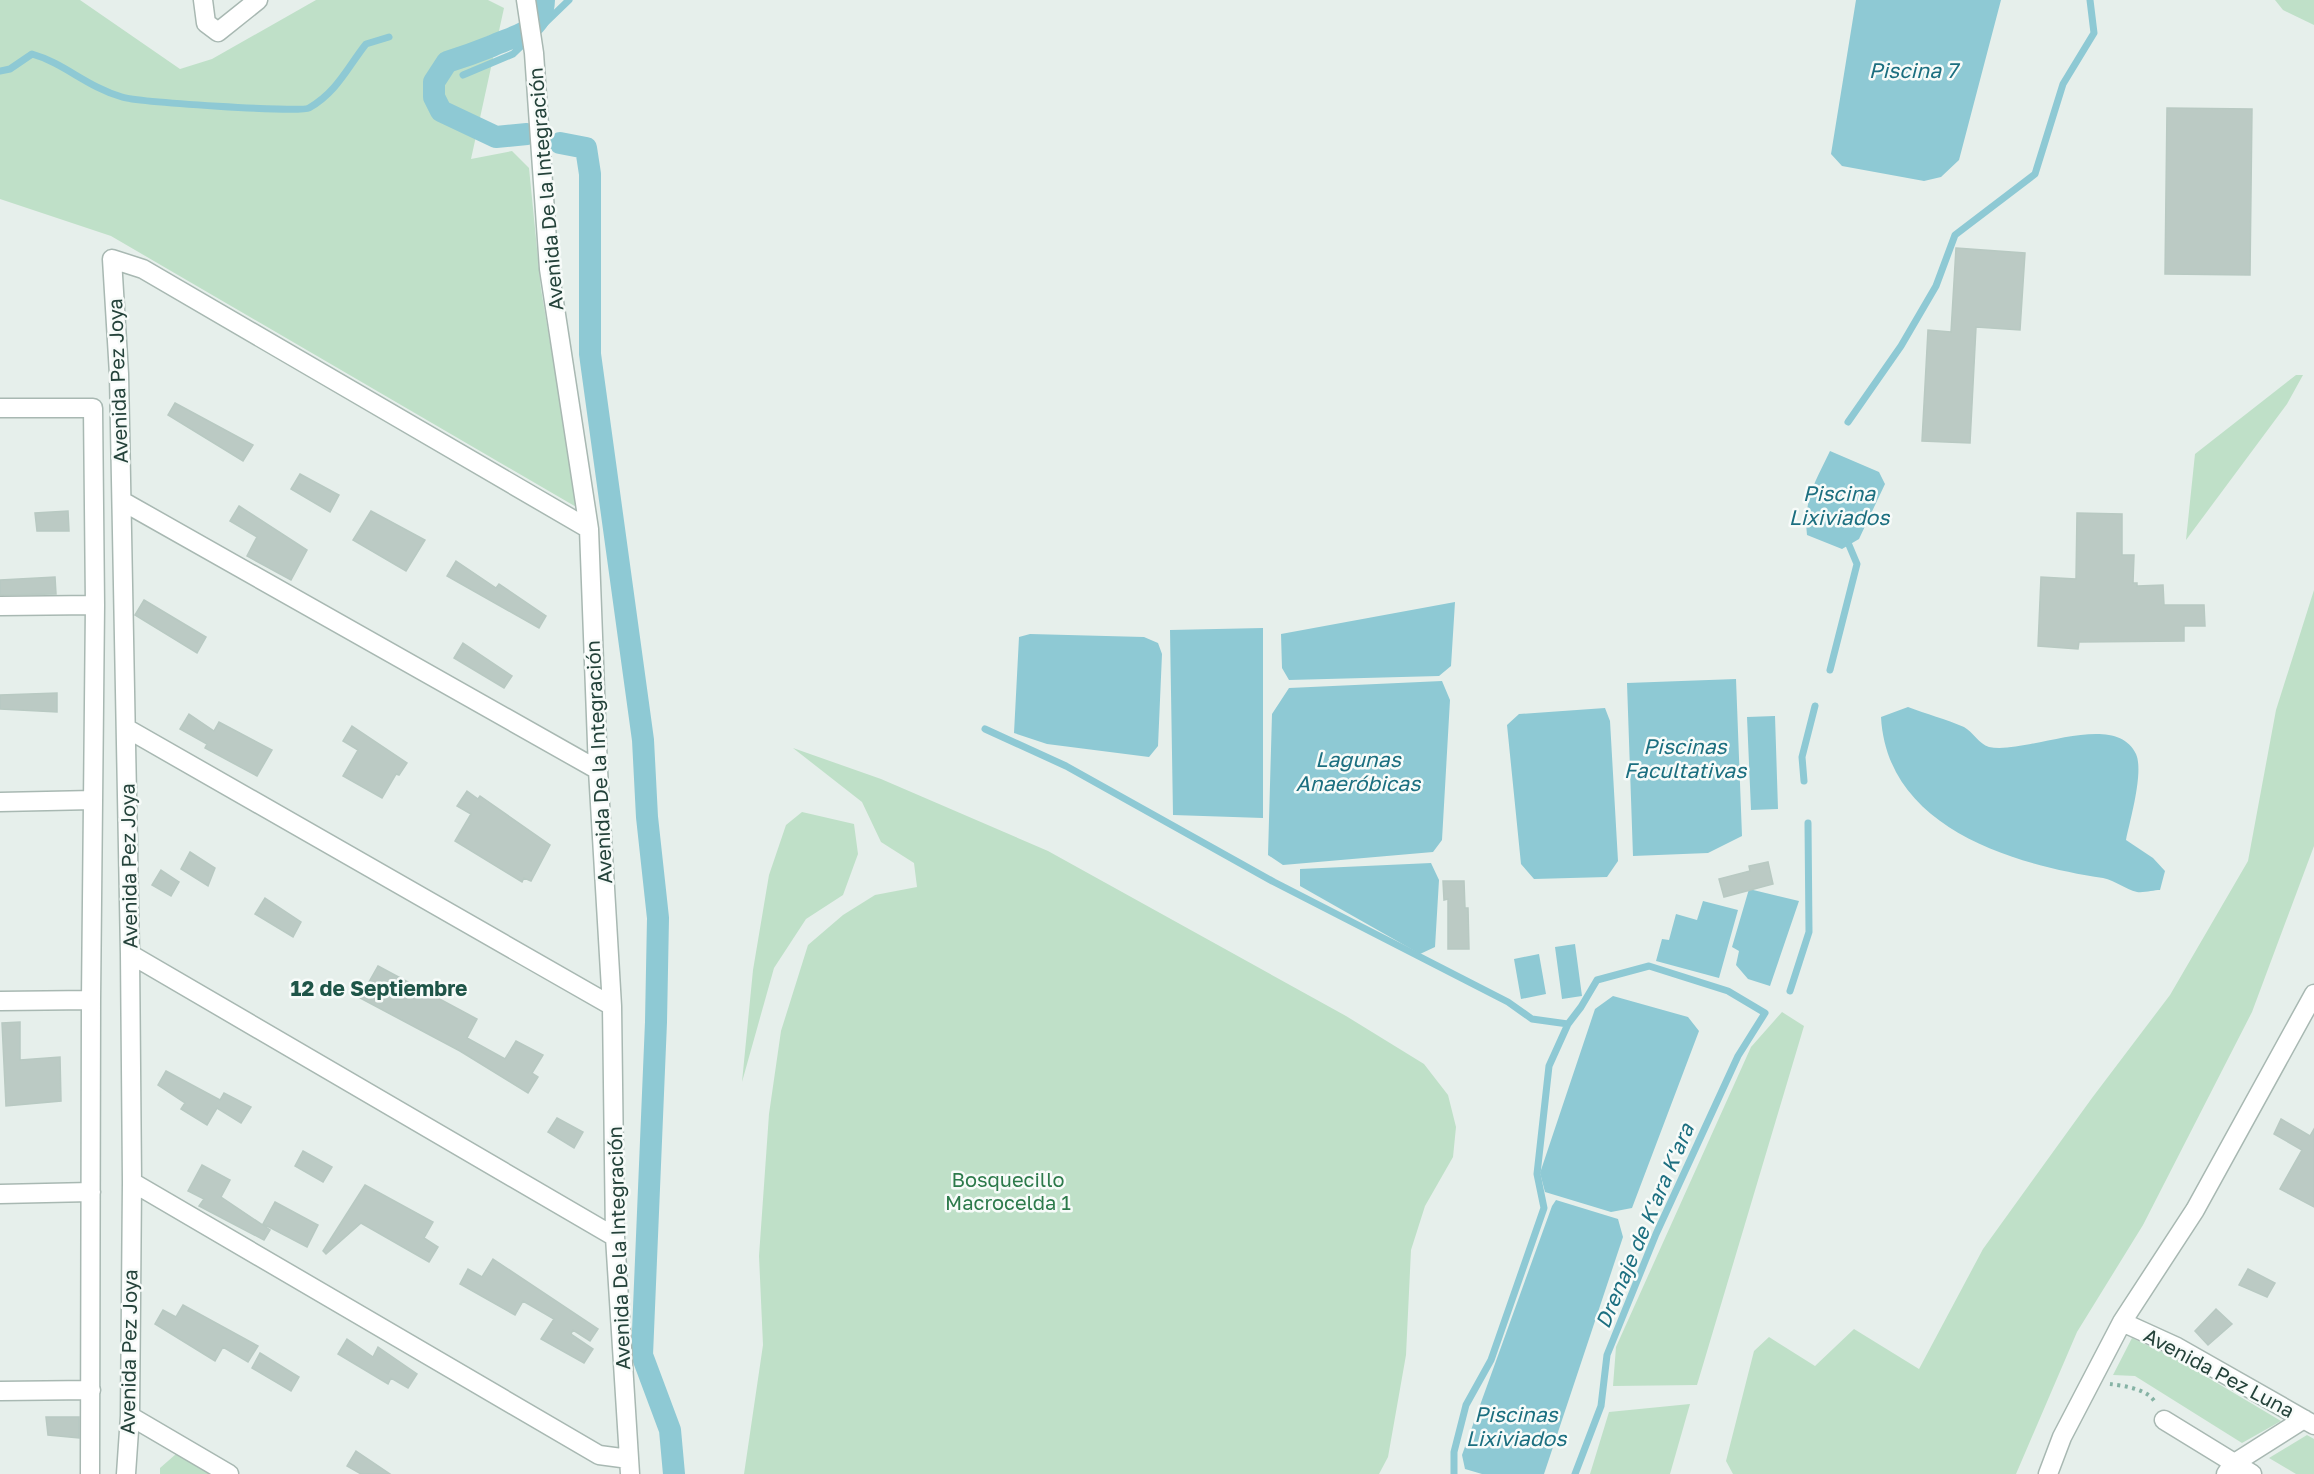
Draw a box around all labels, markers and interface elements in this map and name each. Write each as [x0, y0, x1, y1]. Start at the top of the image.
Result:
water label: Piscina 7 [1869, 57, 1960, 83]
street label: Avenida De la Integración [522, 67, 568, 312]
street label: Avenida Pez Joya [102, 298, 132, 464]
water label: Piscina Lixiviados [1789, 480, 1890, 530]
street label: Avenida De la Integración [580, 640, 616, 884]
water label: Piscinas Facultativas [1624, 733, 1747, 783]
water label: Lagunas Anaeróbicas [1296, 746, 1421, 796]
street label: Avenida Pez Joya [115, 783, 141, 949]
district label: 12 de Septiembre [291, 975, 467, 1001]
water label: Drenaje de K'ara K'ara [1589, 1118, 1699, 1332]
street label: Avenida De la Integración [602, 1126, 634, 1370]
park label: Bosquecillo Macrocelda 1 [945, 1167, 1071, 1214]
street label: Avenida Pez Joya [115, 1269, 141, 1435]
street label: Avenida Pez Luna [2140, 1322, 2299, 1422]
water label: Piscinas Lixiviados [1466, 1401, 1567, 1451]

